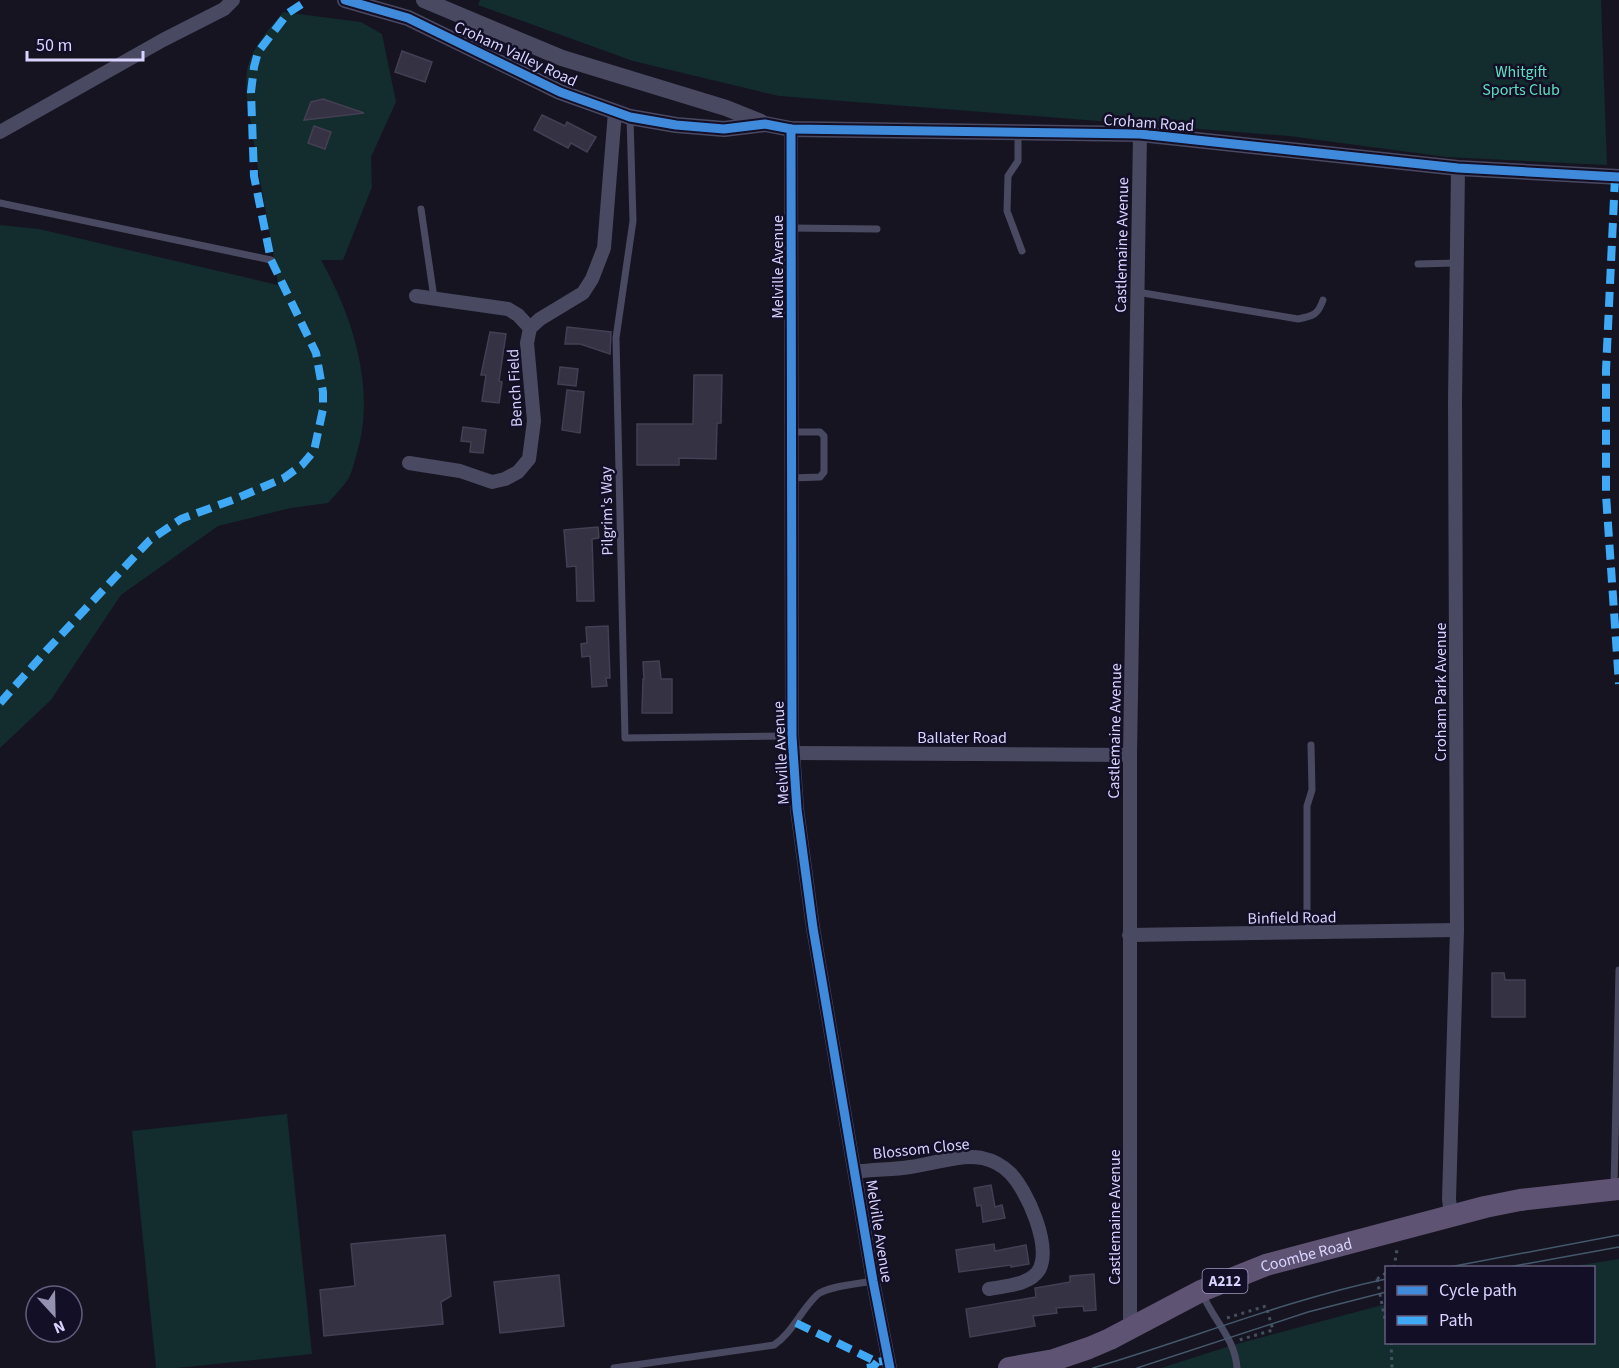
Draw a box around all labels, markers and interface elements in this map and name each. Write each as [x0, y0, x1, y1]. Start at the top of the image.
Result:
street label: Croham Valley Road [450, 16, 581, 92]
scale bar [27, 24, 142, 62]
text: 50 m [36, 33, 72, 58]
park label: Whitgift Sports Club [1482, 61, 1560, 101]
street label: Croham Road [1103, 109, 1195, 137]
street label: Castlemaine Avenue [1110, 177, 1134, 313]
street label: Melville Avenue [767, 215, 789, 319]
street label: Bench Field [502, 348, 528, 427]
street label: Pilgrim's Way [595, 466, 619, 556]
street label: Croham Park Avenue [1430, 623, 1452, 761]
street label: Castlemaine Avenue [1103, 663, 1127, 799]
street label: Melville Avenue [767, 701, 795, 805]
street label: Ballater Road [917, 727, 1007, 749]
street label: Binfield Road [1247, 906, 1337, 930]
street label: Blossom Close [872, 1133, 971, 1165]
street label: Castlemaine Avenue [1104, 1149, 1126, 1285]
street label: Melville Avenue [860, 1178, 898, 1284]
street label: Coombe Road [1257, 1233, 1355, 1278]
legend [1385, 1266, 1595, 1344]
road number: A212 [1202, 1269, 1248, 1293]
text: Cycle path [1439, 1278, 1517, 1303]
north arrow [24, 1284, 84, 1344]
text: Path [1439, 1308, 1473, 1333]
text: N [50, 1315, 68, 1339]

